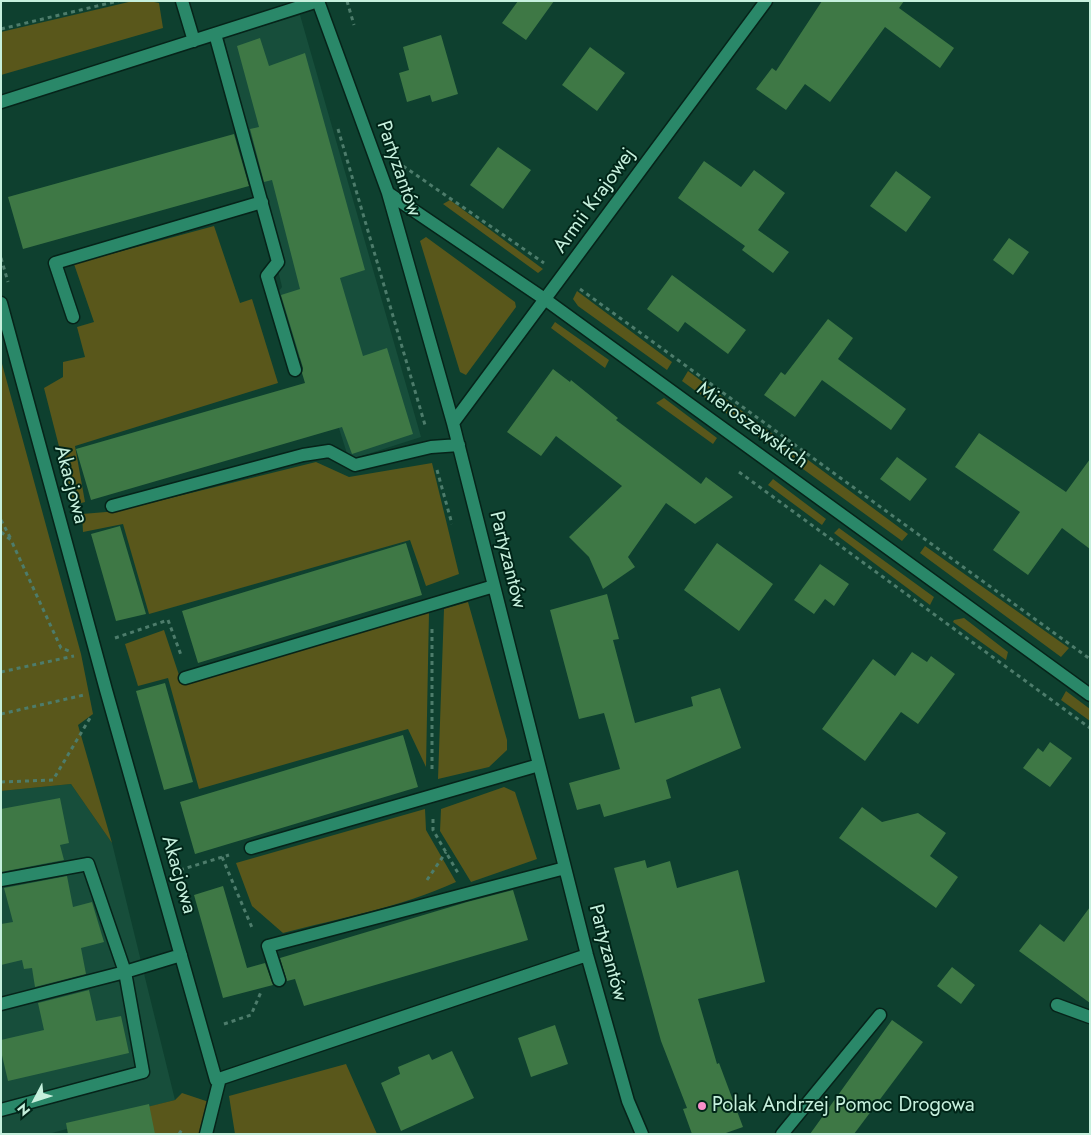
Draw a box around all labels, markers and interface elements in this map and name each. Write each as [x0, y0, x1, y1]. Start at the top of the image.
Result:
street label: Partyzantów [370, 118, 426, 220]
street label: Armii Krajowej [549, 144, 641, 258]
street label: Mieroszewskich [692, 378, 812, 474]
street label: Akacjowa [48, 443, 92, 527]
street label: Partyzantów [483, 509, 531, 611]
street label: Akacjowa [155, 833, 201, 917]
street label: Partyzantów [583, 902, 631, 1004]
north arrow [10, 1075, 60, 1125]
place label: Polak Andrzej Pomoc Drogowa [712, 1094, 975, 1118]
text: N [12, 1099, 35, 1120]
marker: Polak Andrzej Pomoc Drogowa [696, 1100, 708, 1112]

